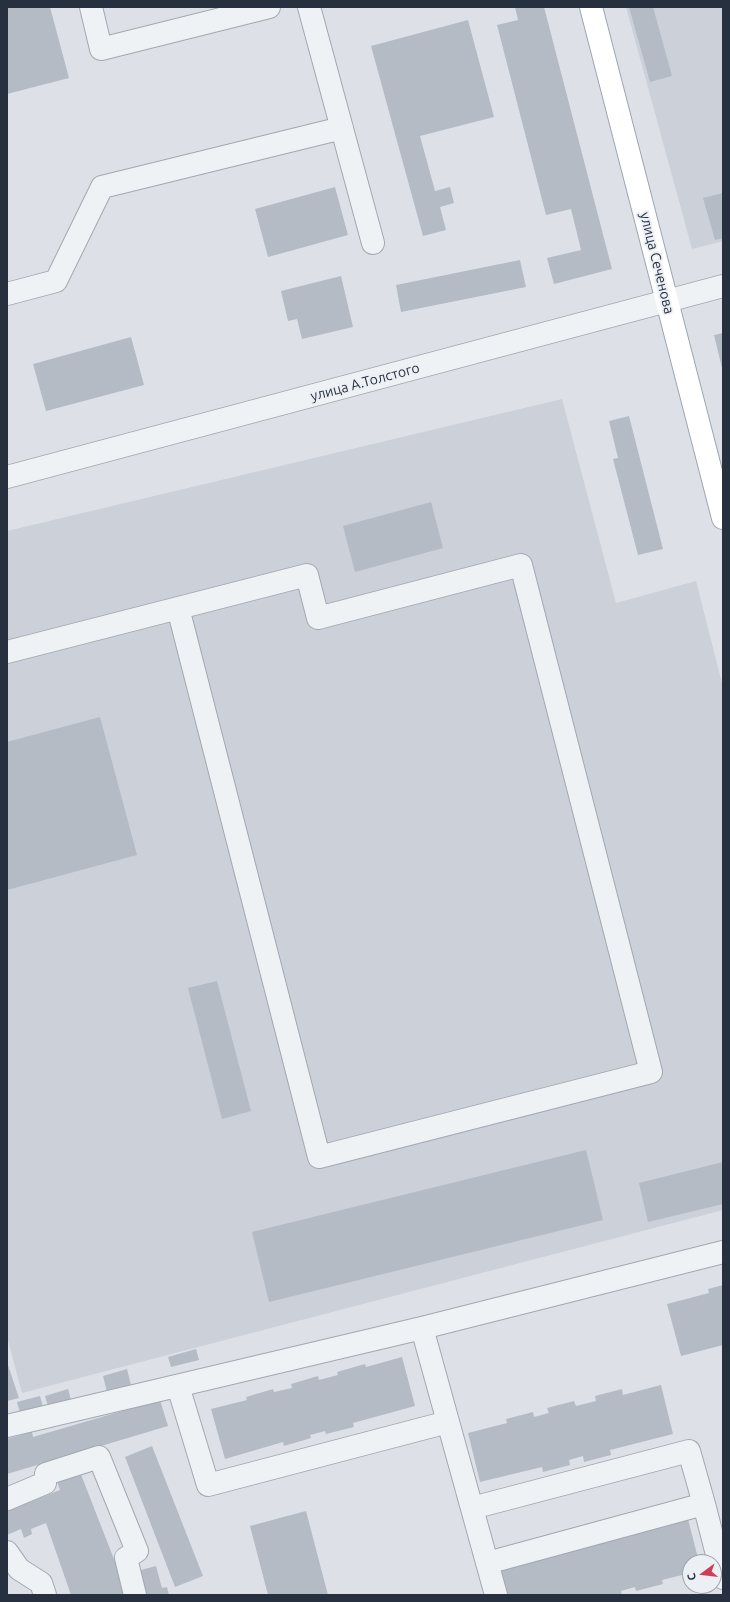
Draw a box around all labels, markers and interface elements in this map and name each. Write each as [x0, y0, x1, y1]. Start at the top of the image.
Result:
street label: улица Сеченова [636, 210, 678, 316]
street label: улица А.Толстого [309, 359, 421, 405]
north arrow [682, 1554, 722, 1594]
text: С [685, 1572, 698, 1582]

